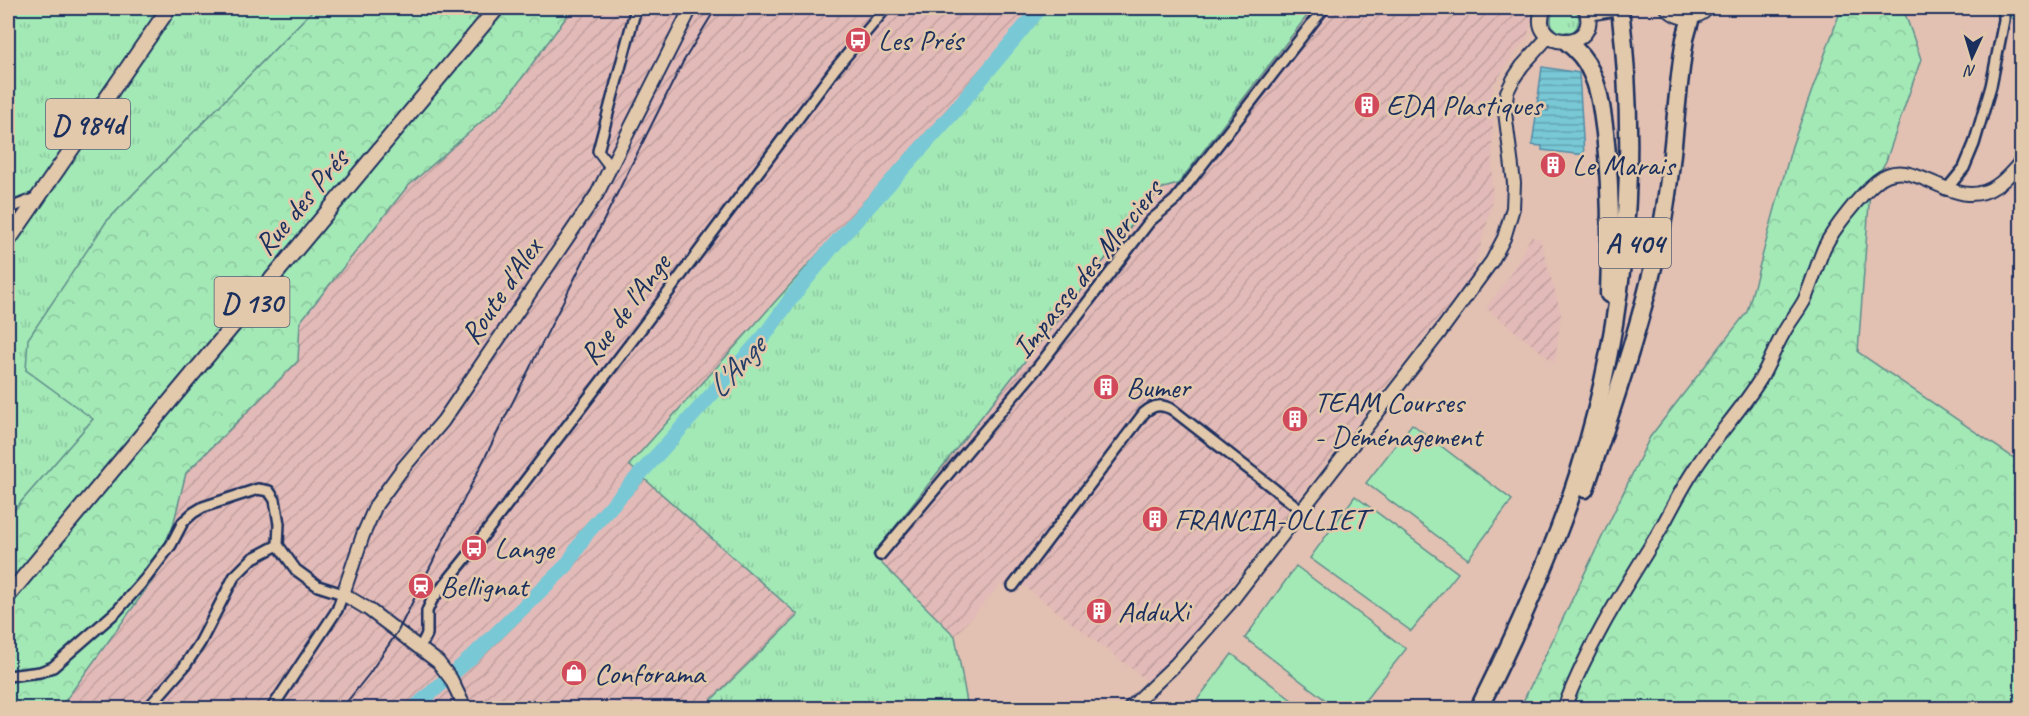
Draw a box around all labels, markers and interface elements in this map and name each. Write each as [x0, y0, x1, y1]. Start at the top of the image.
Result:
place label: Les Prés [878, 21, 965, 59]
bus stop icon: Les Prés [843, 25, 873, 55]
north arrow [1942, 27, 2002, 87]
text: N [1962, 60, 1977, 81]
place label: EDA Plastiques [1386, 86, 1544, 124]
building icon: EDA Plastiques [1352, 90, 1382, 120]
road number: D 984d [46, 99, 130, 149]
street label: Rue des Prés [246, 139, 358, 263]
place label: Le Marais [1572, 146, 1677, 184]
building icon: Le Marais [1538, 150, 1568, 180]
street label: Impasse des Merciers [1003, 170, 1172, 366]
road number: A 404 [1599, 218, 1671, 268]
street label: Route d'Alex [452, 228, 552, 351]
street label: Rue de l'Ange [571, 244, 680, 372]
road number: D 130 [214, 277, 290, 327]
water label: L'Ange [698, 324, 777, 406]
place label: Bumer [1126, 368, 1192, 406]
building icon: Bumer [1091, 372, 1121, 402]
place label: TEAM Courses - Déménagement [1314, 383, 1485, 455]
building icon: TEAM Courses - Déménagement [1280, 404, 1310, 434]
place label: FRANCIA-OLLIET [1174, 500, 1374, 538]
building icon: FRANCIA-OLLIET [1140, 504, 1170, 534]
place label: Lange [494, 529, 556, 567]
bus stop icon: Lange [459, 533, 489, 563]
place label: Bellignat [440, 567, 531, 605]
station icon: Bellignat [406, 571, 436, 601]
place label: AdduXi [1118, 592, 1192, 630]
building icon: AdduXi [1084, 596, 1114, 626]
place label: Conforama [594, 654, 706, 692]
shop icon: Conforama [559, 658, 589, 688]

